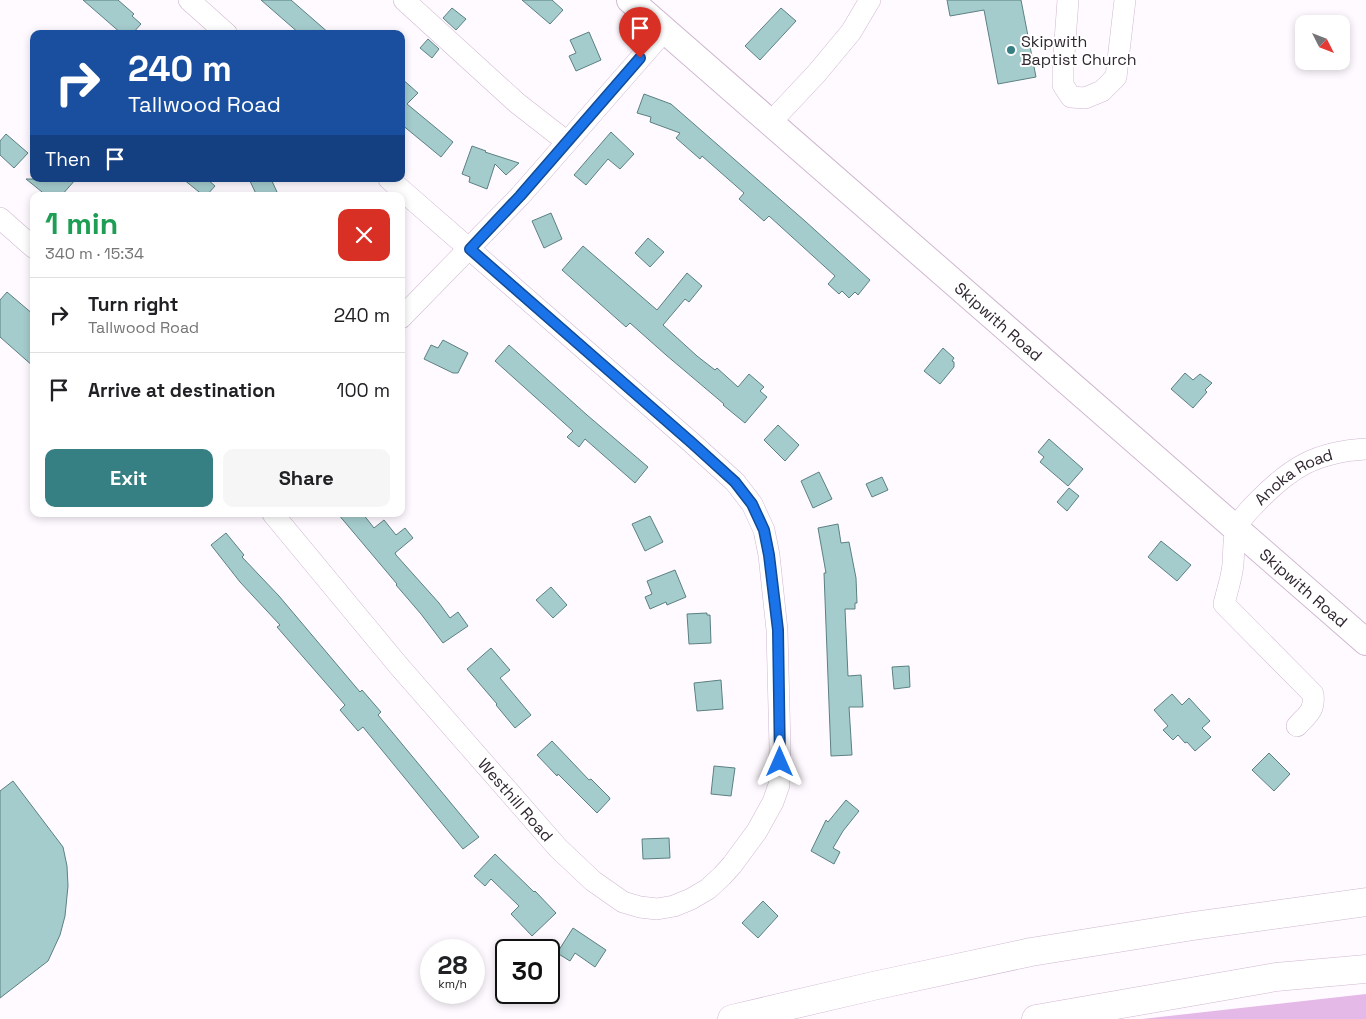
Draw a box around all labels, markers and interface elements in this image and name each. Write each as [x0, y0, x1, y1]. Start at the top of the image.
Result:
pin [619, 7, 661, 58]
icon: arrive [626, 14, 654, 42]
north arrow [1295, 15, 1350, 70]
map controls [1295, 15, 1350, 70]
place label: Skipwith Baptist Church [1021, 31, 1137, 70]
marker: Skipwith Baptist Church [1005, 44, 1017, 56]
text: 240 m [128, 47, 232, 91]
icon: right [45, 50, 110, 115]
text: Tallwood Road [128, 90, 281, 118]
icon: arrive [101, 145, 129, 173]
text: Then [45, 147, 91, 172]
text: 1 min [45, 204, 118, 243]
button: close [338, 209, 390, 261]
text: 340 m · 15:34 [45, 243, 144, 264]
street label: Skipwith Road [950, 278, 1046, 366]
text: Turn right [88, 292, 178, 317]
icon: right [45, 301, 73, 329]
text: 240 m [334, 303, 390, 328]
text: Tallwood Road [88, 317, 199, 338]
icon: arrive [45, 376, 73, 404]
text: Arrive at destination [88, 378, 276, 403]
text: 100 m [336, 378, 390, 403]
street label: Anoka Road [1250, 444, 1335, 510]
button: Exit [45, 449, 213, 507]
button: Share [223, 449, 390, 507]
street label: Skipwith Road [1255, 544, 1352, 632]
position arrow [753, 735, 805, 787]
street label: Westhill Road [473, 754, 558, 846]
speed limit sign: 30 [495, 939, 560, 1004]
text: 28 [438, 949, 467, 981]
text: km/h [438, 976, 467, 992]

